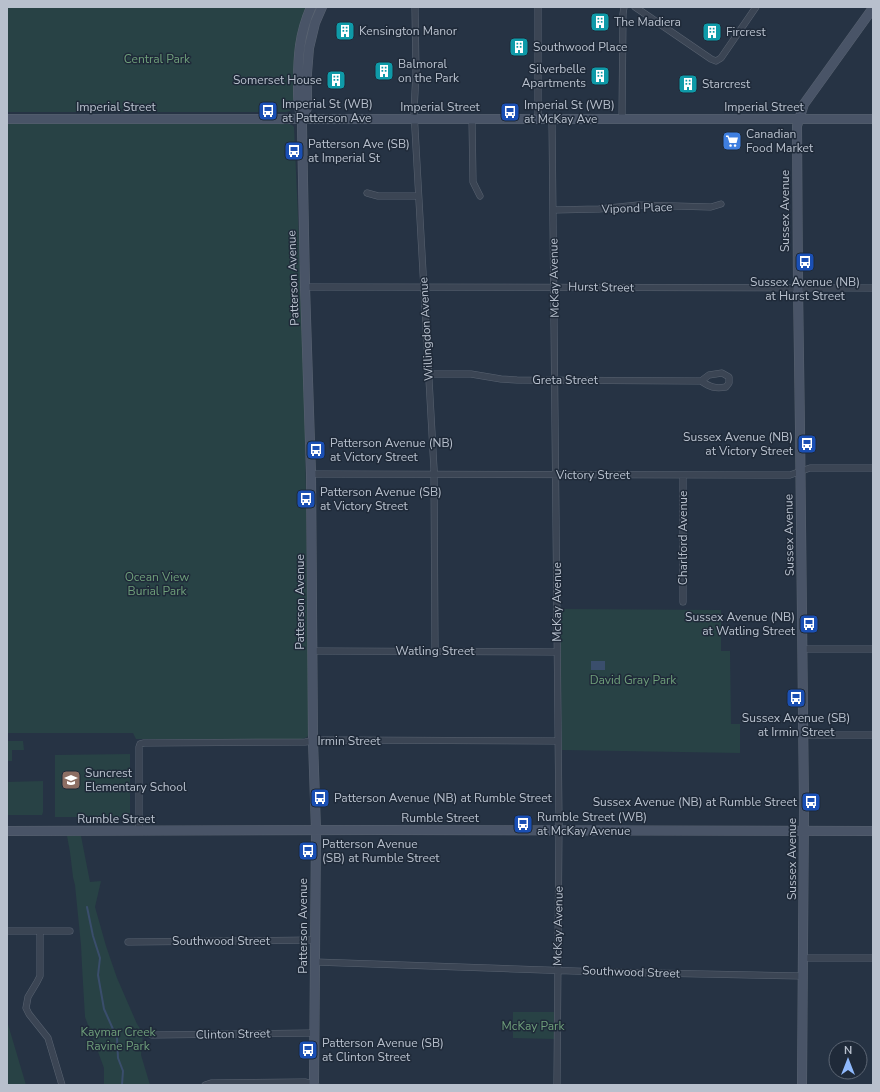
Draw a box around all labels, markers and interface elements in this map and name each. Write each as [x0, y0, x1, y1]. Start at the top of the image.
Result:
building icon: The Madiera [589, 11, 611, 33]
place label: The Madiera [614, 14, 681, 30]
building icon: Kensington Manor [334, 20, 356, 42]
building icon: Fircrest [701, 21, 723, 43]
place label: Kensington Manor [359, 23, 458, 39]
place label: Fircrest [726, 24, 766, 40]
building icon: Southwood Place [508, 36, 530, 58]
place label: Southwood Place [533, 39, 628, 55]
park label: Central Park [124, 51, 191, 67]
place label: Balmoral on the Park [398, 56, 460, 86]
building icon: Balmoral on the Park [373, 60, 395, 82]
place label: Silverbelle Apartments [522, 61, 586, 91]
building icon: Silverbelle Apartments [589, 65, 611, 87]
building icon: Somerset House [325, 69, 347, 91]
place label: Somerset House [233, 72, 322, 88]
building icon: Starcrest [677, 73, 699, 95]
place label: Starcrest [702, 76, 751, 92]
place label: Imperial St (WB) at Patterson Ave [282, 96, 373, 126]
place label: Imperial St (WB) at McKay Ave [524, 97, 615, 127]
street label: Imperial Street [76, 99, 157, 115]
street label: Imperial Street [400, 99, 481, 115]
street label: Imperial Street [724, 99, 805, 115]
bus stop icon: Imperial St (WB) at Patterson Ave [257, 100, 279, 122]
bus stop icon: Imperial St (WB) at McKay Ave [499, 101, 521, 123]
place label: Canadian Food Market [746, 126, 814, 156]
supermarket icon: Canadian Food Market [721, 130, 743, 152]
place label: Patterson Ave (SB) at Imperial St [308, 136, 410, 166]
bus stop icon: Patterson Ave (SB) at Imperial St [283, 140, 305, 162]
street label: Sussex Avenue [777, 170, 793, 252]
street label: Vipond Place [600, 199, 673, 217]
street label: Patterson Avenue [283, 230, 303, 326]
street label: McKay Avenue [545, 238, 563, 318]
bus stop icon: Sussex Avenue (NB) at Hurst Street [794, 251, 816, 273]
place label: Sussex Avenue (NB) at Hurst Street [750, 274, 860, 304]
street label: Willingdon Avenue [415, 277, 437, 381]
street label: Hurst Street [568, 278, 635, 296]
street label: Greta Street [532, 372, 599, 388]
place label: Sussex Avenue (NB) at Victory Street [683, 429, 794, 459]
bus stop icon: Sussex Avenue (NB) at Victory Street [796, 433, 818, 455]
place label: Patterson Avenue (NB) at Victory Street [330, 435, 453, 465]
bus stop icon: Patterson Avenue (NB) at Victory Street [305, 439, 327, 461]
street label: Victory Street [555, 467, 631, 483]
place label: Patterson Avenue (SB) at Victory Street [320, 484, 442, 514]
bus stop icon: Patterson Avenue (SB) at Victory Street [295, 488, 317, 510]
street label: Charlford Avenue [675, 491, 691, 585]
street label: Sussex Avenue [780, 494, 798, 576]
street label: Patterson Avenue [292, 554, 308, 650]
street label: McKay Avenue [549, 562, 565, 642]
park label: Ocean View Burial Park [125, 569, 189, 599]
place label: Sussex Avenue (NB) at Watling Street [685, 609, 796, 639]
bus stop icon: Sussex Avenue (NB) at Watling Street [798, 613, 820, 635]
street label: Watling Street [395, 643, 475, 659]
park label: David Gray Park [590, 672, 677, 688]
bus stop icon: Sussex Avenue (SB) at Irmin Street [785, 687, 807, 709]
place label: Sussex Avenue (SB) at Irmin Street [742, 710, 850, 740]
street label: Irmin Street [317, 733, 381, 749]
place label: Suncrest Elementary School [85, 765, 187, 795]
school or university icon: Suncrest Elementary School [60, 769, 82, 791]
bus stop icon: Patterson Avenue (NB) at Rumble Street [309, 787, 331, 809]
place label: Patterson Avenue (NB) at Rumble Street [334, 790, 553, 806]
bus stop icon: Sussex Avenue (NB) at Rumble Street [800, 791, 822, 813]
place label: Sussex Avenue (NB) at Rumble Street [593, 794, 798, 810]
place label: Rumble Street (WB) at McKay Avenue [537, 809, 647, 839]
street label: Rumble Street [401, 810, 480, 826]
street label: Rumble Street [77, 811, 156, 827]
bus stop icon: Rumble Street (WB) at McKay Avenue [512, 813, 534, 835]
street label: Sussex Avenue [784, 818, 800, 900]
place label: Patterson Avenue (SB) at Rumble Street [322, 836, 440, 866]
bus stop icon: Patterson Avenue (SB) at Rumble Street [297, 840, 319, 862]
street label: Patterson Avenue [295, 878, 311, 974]
street label: McKay Avenue [549, 886, 567, 966]
street label: Southwood Street [172, 933, 271, 949]
street label: Southwood Street [582, 962, 681, 982]
park label: McKay Park [502, 1018, 565, 1034]
park label: Kaymar Creek Ravine Park [80, 1024, 157, 1054]
street label: Clinton Street [196, 1025, 271, 1043]
place label: Patterson Avenue (SB) at Clinton Street [322, 1035, 444, 1065]
bus stop icon: Patterson Avenue (SB) at Clinton Street [297, 1039, 319, 1061]
north arrow [828, 1040, 868, 1080]
text: N [844, 1043, 852, 1058]

